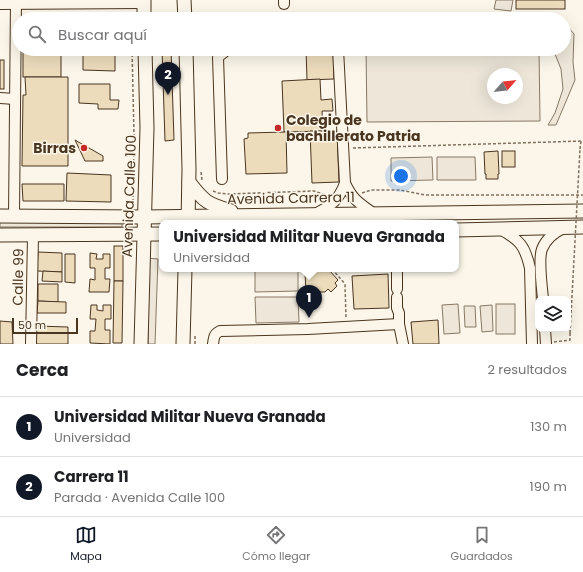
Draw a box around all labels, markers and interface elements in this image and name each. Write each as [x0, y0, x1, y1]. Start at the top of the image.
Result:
search box [12, 12, 571, 56]
icon: search [26, 23, 48, 45]
text: Buscar aquí [58, 24, 147, 45]
pin: 2 [155, 62, 181, 95]
north arrow [487, 68, 523, 104]
place label: Colegio de bachillerato Patria [286, 110, 421, 146]
marker: Colegio de bachillerato Patria [273, 123, 283, 133]
street label: Avenida Calle 100 [117, 134, 141, 258]
place label: Birras [33, 138, 76, 158]
marker: Birras [79, 143, 89, 153]
your location [391, 166, 411, 186]
street label: Avenida Carrera 11 [227, 187, 355, 209]
popup [159, 220, 459, 272]
text: Universidad Militar Nueva Granada [173, 226, 445, 247]
street label: Calle 99 [8, 248, 28, 306]
text: Universidad [173, 248, 250, 267]
pin: 1 [296, 285, 322, 318]
map controls [535, 296, 571, 332]
button: layers [535, 296, 571, 332]
scale bar [12, 316, 78, 335]
text: 50 m [18, 317, 46, 333]
text: Cerca [16, 358, 69, 382]
text: 2 resultados [487, 360, 567, 379]
text: Universidad Militar Nueva Granada [54, 406, 326, 427]
text: 1 [27, 417, 31, 436]
text: 130 m [530, 417, 567, 436]
text: Universidad [54, 428, 131, 447]
text: Carrera 11 [54, 466, 129, 487]
text: 2 [25, 477, 33, 496]
text: 190 m [530, 477, 567, 496]
text: Parada · Avenida Calle 100 [54, 488, 225, 507]
tab: Mapa [70, 524, 102, 565]
tab: Cómo llegar [242, 524, 310, 565]
tab: Guardados [451, 524, 513, 565]

